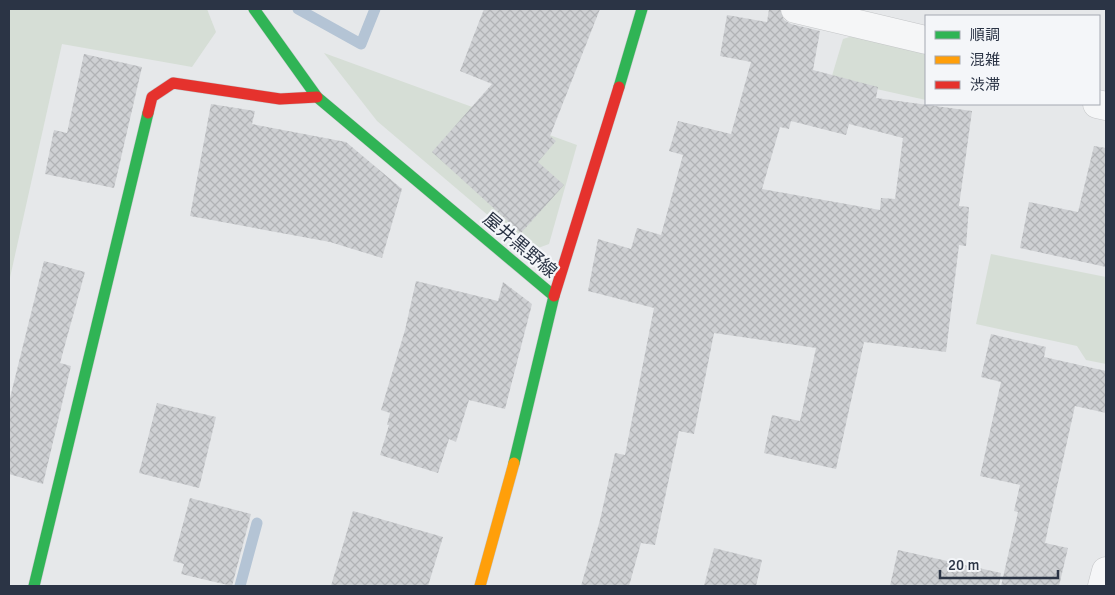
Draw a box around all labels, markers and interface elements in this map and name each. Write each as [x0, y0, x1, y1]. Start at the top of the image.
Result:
legend [925, 15, 1100, 105]
text: 順調 [970, 26, 1000, 44]
text: 混雑 [970, 51, 1000, 69]
text: 渋滞 [970, 76, 1000, 94]
street label: 屋井黒野線 [478, 208, 562, 282]
scale bar [940, 548, 1058, 580]
text: 20 m [948, 556, 979, 574]

